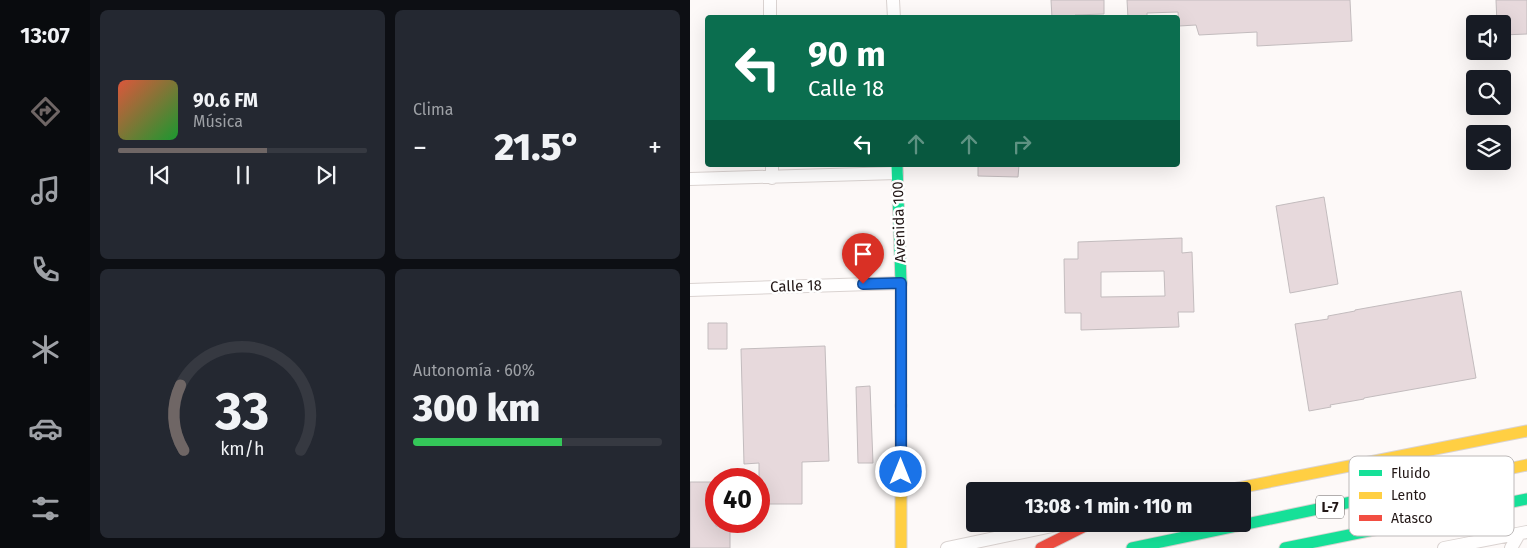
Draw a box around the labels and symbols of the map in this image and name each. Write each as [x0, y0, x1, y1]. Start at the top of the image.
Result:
street label: Avenida 100 [889, 181, 909, 263]
pin [842, 233, 884, 284]
street label: Calle 18 [770, 276, 822, 296]
position arrow [874, 445, 926, 497]
legend [1349, 456, 1514, 536]
text: Fluido [1391, 465, 1430, 482]
speed limit sign: 40 [705, 468, 770, 533]
text: Lento [1391, 487, 1426, 504]
road number: L-7 [1316, 496, 1344, 518]
text: Atasco [1391, 510, 1433, 527]

